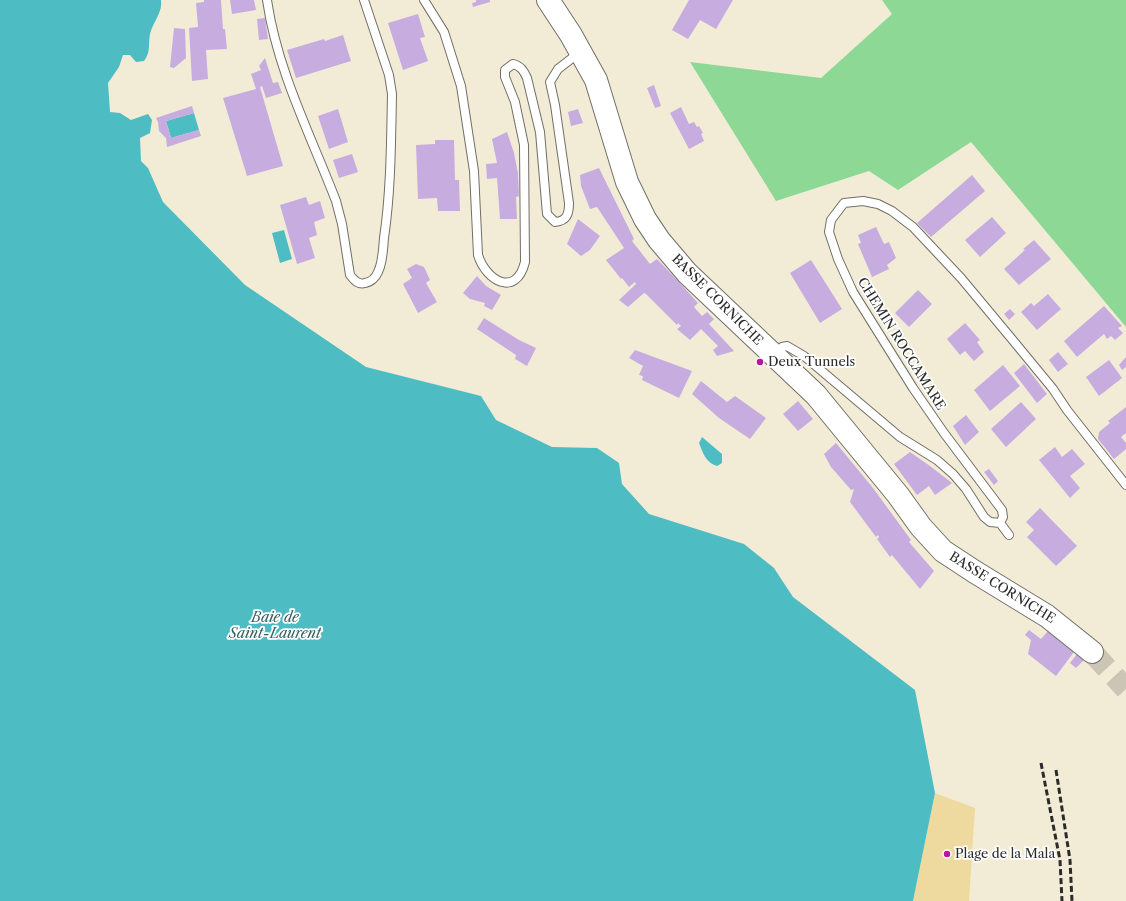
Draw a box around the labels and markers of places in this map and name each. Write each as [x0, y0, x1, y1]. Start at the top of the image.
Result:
place label: Deux Tunnels [768, 354, 855, 370]
marker: Deux Tunnels [755, 357, 765, 367]
place label: Plage de la Mala [955, 846, 1055, 862]
marker: Plage de la Mala [942, 849, 952, 859]

